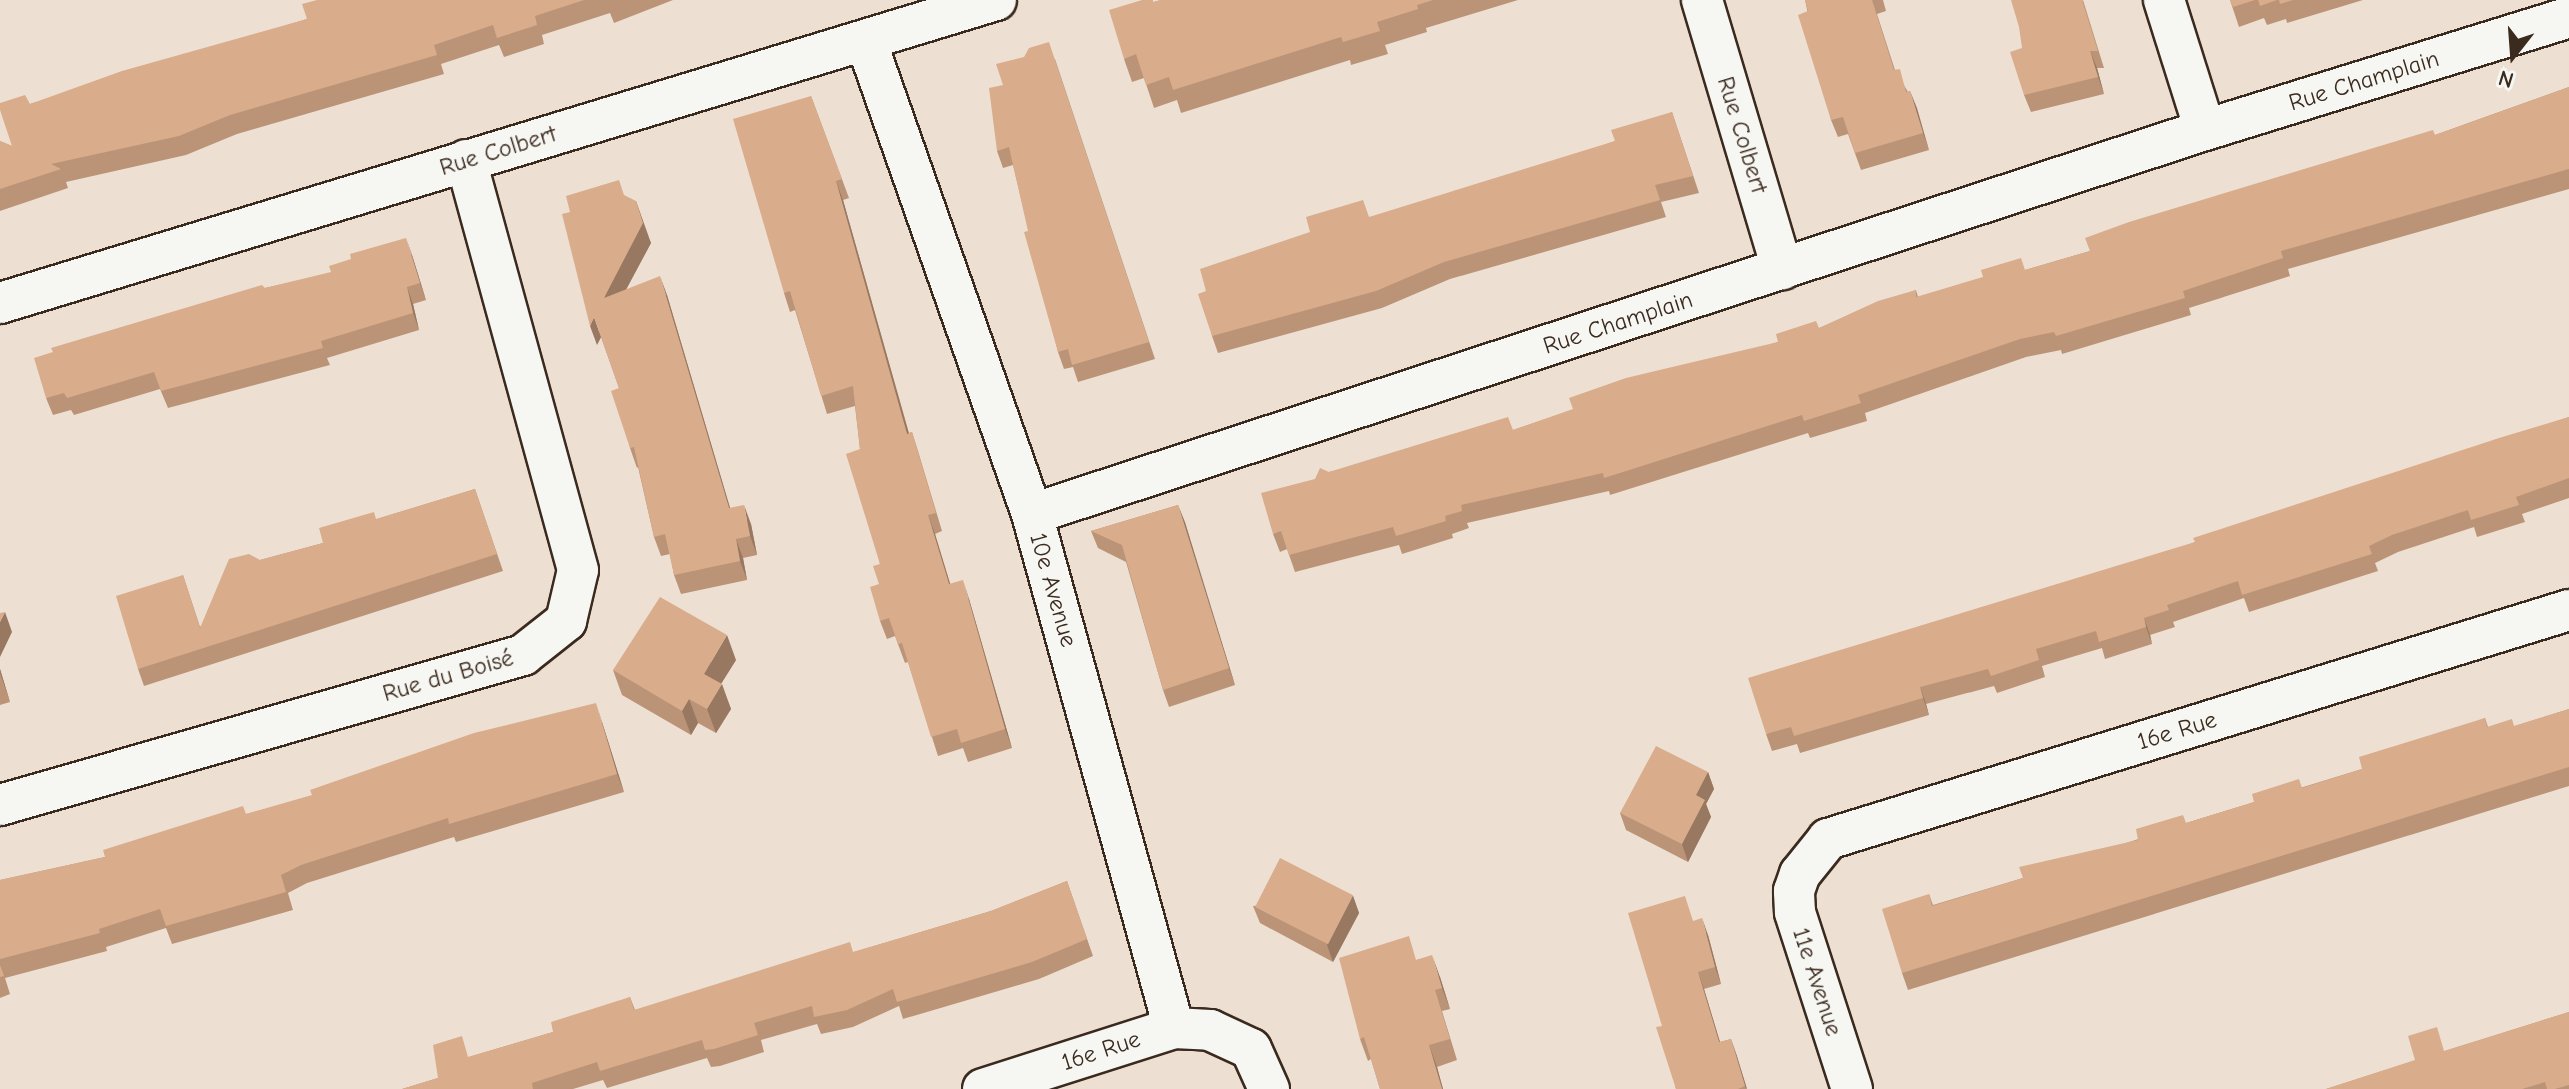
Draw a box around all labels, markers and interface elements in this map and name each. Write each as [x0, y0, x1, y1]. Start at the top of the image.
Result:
north arrow [2473, 16, 2553, 96]
street label: Rue Champlain [2285, 44, 2443, 118]
text: N [2495, 64, 2517, 93]
street label: Rue Colbert [1711, 73, 1773, 197]
street label: Rue Colbert [436, 120, 560, 182]
street label: Rue Champlain [1540, 285, 1696, 361]
street label: 10e Avenue [1023, 530, 1083, 650]
street label: Rue du Boisé [379, 644, 517, 708]
street label: 16e Rue [2134, 705, 2220, 757]
street label: 11e Avenue [1786, 924, 1848, 1040]
street label: 16e Rue [1058, 1025, 1144, 1077]

